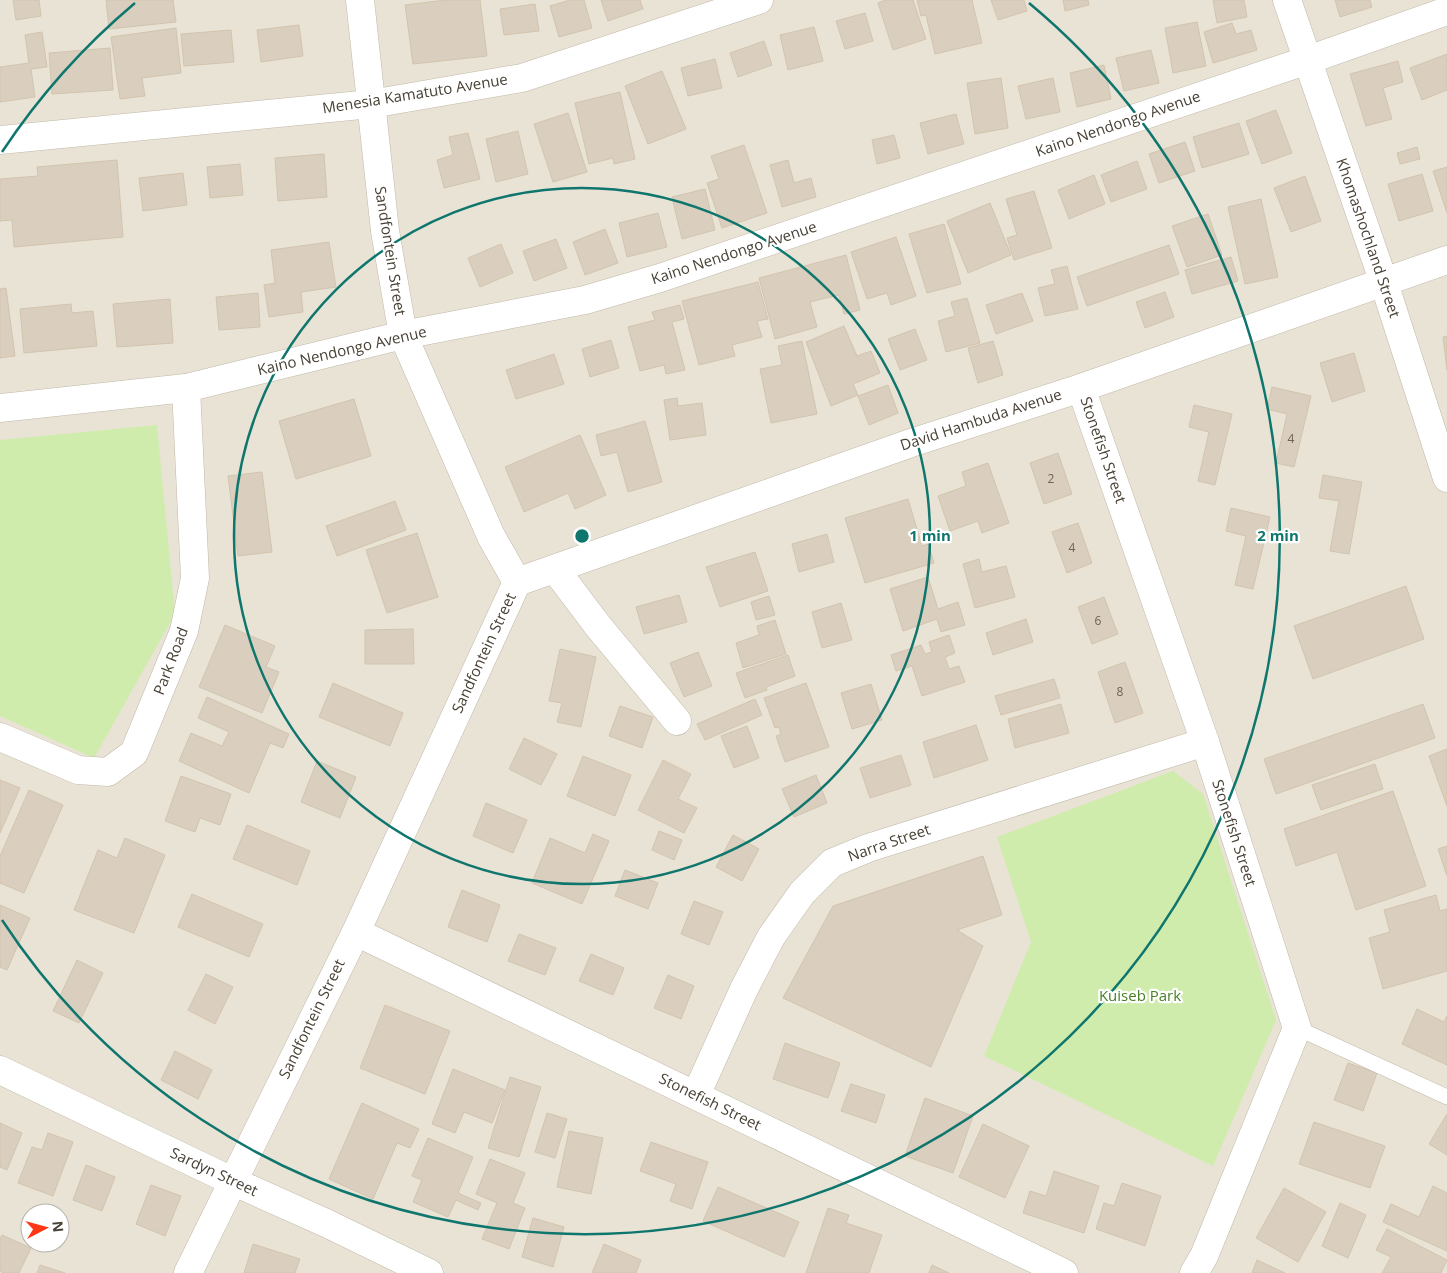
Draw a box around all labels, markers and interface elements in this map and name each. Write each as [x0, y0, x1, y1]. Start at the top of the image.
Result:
street label: Menesia Kamatuto Avenue [321, 68, 509, 118]
street label: Kaino Nendongo Avenue [1033, 85, 1203, 161]
street label: Khomashochland Street [1332, 155, 1406, 320]
street label: Sandfontein Street [371, 185, 411, 317]
street label: Kaino Nendongo Avenue [648, 216, 819, 288]
street label: Kaino Nendongo Avenue [255, 321, 428, 379]
street label: David Hambuda Avenue [897, 383, 1064, 455]
street label: Stonefish Street [1076, 394, 1132, 506]
house number: 4 [1288, 430, 1295, 447]
house number: 2 [1048, 470, 1055, 487]
text: 1 min [909, 525, 951, 545]
text: 2 min [1257, 525, 1299, 545]
centre of rings [573, 527, 591, 545]
house number: 4 [1069, 539, 1076, 556]
street label: Sandfontein Street [446, 589, 520, 716]
house number: 6 [1095, 612, 1102, 629]
street label: Park Road [148, 624, 192, 697]
house number: 8 [1117, 683, 1124, 700]
street label: Stonefish Street [1208, 777, 1262, 889]
street label: Narra Street [845, 819, 933, 866]
street label: Sandfontein Street [273, 955, 349, 1082]
park label: Kuiseb Park [1099, 985, 1181, 1005]
street label: Stonefish Street [656, 1068, 765, 1134]
street label: Sardyn Street [167, 1142, 261, 1200]
north arrow [20, 1203, 70, 1253]
text: N [48, 1220, 68, 1233]

